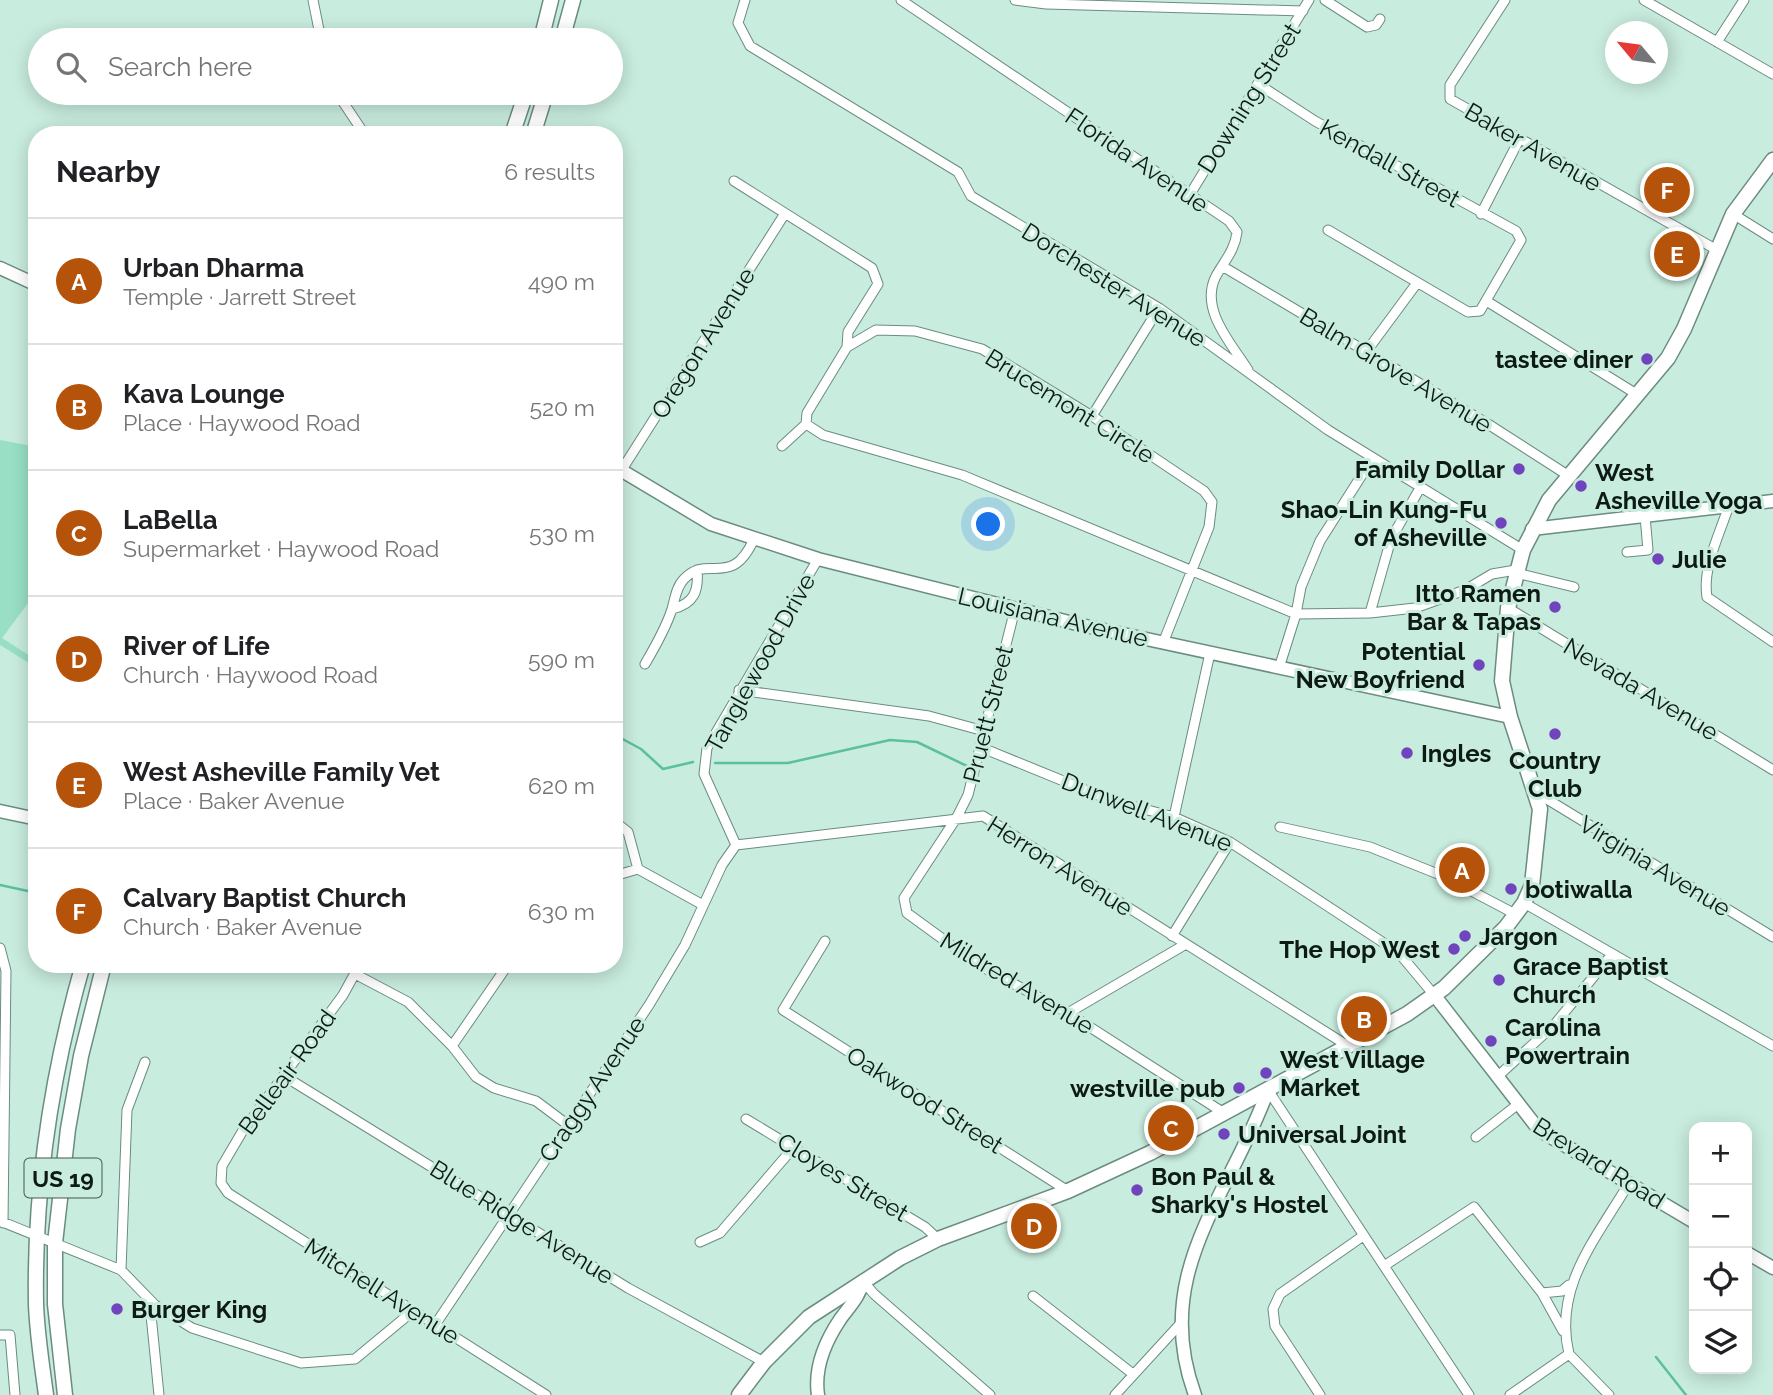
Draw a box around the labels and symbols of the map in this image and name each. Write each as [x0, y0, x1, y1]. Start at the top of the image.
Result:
street label: Downing Street [1191, 18, 1307, 178]
north arrow [1605, 21, 1668, 84]
street label: Baker Avenue [1460, 96, 1606, 198]
street label: Florida Avenue [1060, 102, 1214, 218]
street label: Kendall Street [1315, 113, 1465, 213]
pin: F [1644, 164, 1690, 216]
street label: Dorchester Avenue [1017, 217, 1211, 353]
pin: E [1654, 228, 1700, 280]
street label: Oregon Avenue [645, 262, 761, 424]
street label: Balm Grove Avenue [1295, 301, 1497, 439]
street label: Brucemont Circle [980, 342, 1160, 470]
place label: tastee diner [1495, 345, 1633, 374]
marker: tastee diner [1639, 351, 1655, 367]
place label: Family Dollar [1355, 455, 1505, 484]
place label: West Asheville Yoga [1595, 458, 1762, 515]
marker: Family Dollar [1511, 461, 1527, 477]
marker: West Asheville Yoga [1573, 478, 1589, 494]
place label: Shao-Lin Kung-Fu of Asheville [1281, 495, 1487, 552]
your location [971, 507, 1005, 541]
marker: Shao-Lin Kung-Fu of Asheville [1493, 515, 1509, 531]
place label: Julie [1672, 545, 1727, 574]
marker: Julie [1650, 551, 1666, 567]
street label: Tanglewood Drive [699, 568, 821, 758]
place label: Itto Ramen Bar & Tapas [1407, 579, 1541, 636]
street label: Louisiana Avenue [955, 581, 1151, 653]
marker: Itto Ramen Bar & Tapas [1547, 599, 1563, 615]
street label: Nevada Avenue [1558, 631, 1724, 747]
place label: Potential New Boyfriend [1295, 637, 1465, 694]
street label: Pruett Street [957, 642, 1019, 786]
marker: Potential New Boyfriend [1471, 657, 1487, 673]
marker: Country Club [1547, 726, 1563, 742]
place label: Ingles [1421, 739, 1492, 768]
marker: Ingles [1399, 745, 1415, 761]
place label: Country Club [1509, 746, 1601, 803]
street label: Dunwell Avenue [1058, 766, 1236, 858]
street label: Virginia Avenue [1574, 809, 1736, 923]
street label: Herron Avenue [982, 810, 1138, 922]
pin: A [1439, 844, 1485, 896]
place label: botiwalla [1525, 875, 1633, 904]
marker: botiwalla [1503, 881, 1519, 897]
place label: Jargon [1479, 922, 1558, 951]
street label: Mildred Avenue [935, 926, 1099, 1040]
marker: Jargon [1457, 928, 1473, 944]
place label: The Hop West [1279, 935, 1440, 964]
marker: The Hop West [1446, 941, 1462, 957]
place label: Grace Baptist Church [1513, 952, 1668, 1009]
marker: Grace Baptist Church [1491, 972, 1507, 988]
pin: B [1341, 993, 1387, 1045]
street label: Belleair Road [232, 1004, 342, 1140]
street label: Craggy Avenue [533, 1011, 651, 1167]
place label: Carolina Powertrain [1505, 1013, 1630, 1070]
marker: Carolina Powertrain [1483, 1033, 1499, 1049]
street label: Oakwood Street [841, 1040, 1009, 1160]
place label: West Village Market [1280, 1045, 1425, 1102]
marker: West Village Market [1258, 1065, 1274, 1081]
place label: westville pub [1070, 1074, 1225, 1103]
marker: westville pub [1231, 1080, 1247, 1096]
pin: C [1148, 1102, 1194, 1154]
street label: Brevard Road [1528, 1111, 1670, 1215]
place label: Universal Joint [1238, 1120, 1406, 1149]
marker: Universal Joint [1216, 1126, 1232, 1142]
street label: Cloyes Street [772, 1127, 914, 1227]
street label: Blue Ridge Avenue [425, 1154, 619, 1290]
road number: US 19 [24, 1158, 102, 1198]
place label: Bon Paul & Sharky's Hostel [1151, 1162, 1328, 1219]
marker: Bon Paul & Sharky's Hostel [1129, 1182, 1145, 1198]
pin: D [1011, 1200, 1057, 1252]
street label: Mitchell Avenue [299, 1232, 465, 1350]
place label: Burger King [131, 1295, 267, 1324]
marker: Burger King [109, 1301, 125, 1317]

